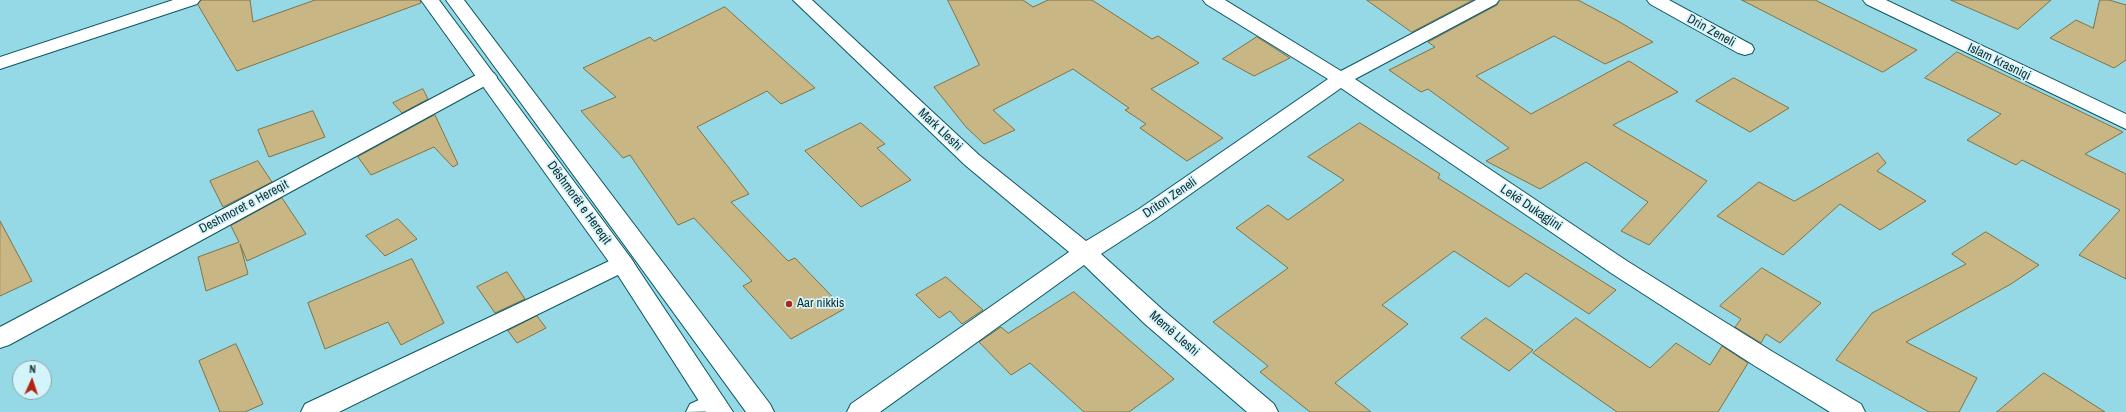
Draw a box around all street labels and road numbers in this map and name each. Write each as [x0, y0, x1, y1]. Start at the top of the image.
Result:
street label: Drin Zeneli [1684, 11, 1738, 51]
street label: Islam Krasniqi [1965, 40, 2033, 84]
street label: Mark Lleshi [915, 106, 965, 154]
street label: Dëshmorët e Hereqit [544, 158, 614, 248]
street label: Driton Zeneli [1140, 174, 1200, 222]
street label: Deshmoret e Hereqit [197, 177, 291, 237]
street label: Lekë Dukagjini [1497, 182, 1565, 234]
street label: Memë Lleshi [1146, 308, 1202, 360]

